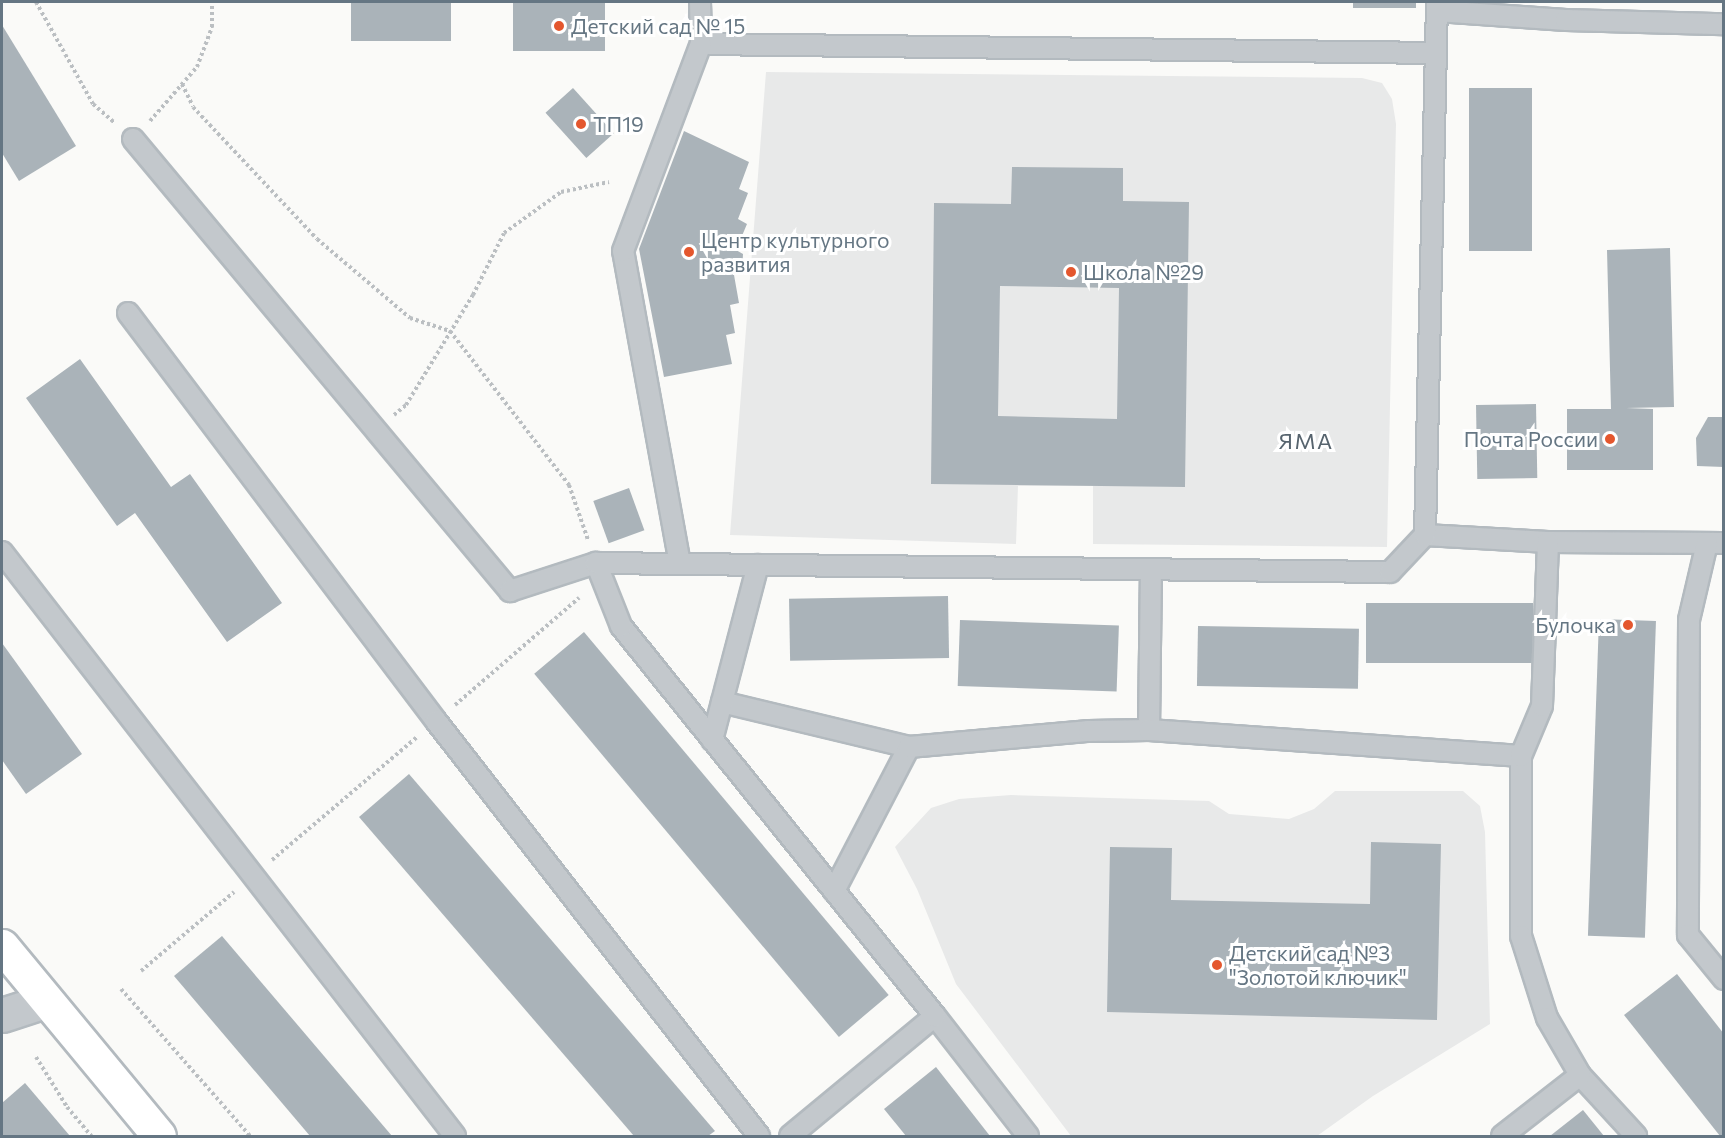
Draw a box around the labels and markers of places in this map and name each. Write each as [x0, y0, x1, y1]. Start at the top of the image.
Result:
place label: Детский сад № 15 [571, 13, 745, 39]
marker: Детский сад № 15 [552, 19, 566, 33]
place label: ТП19 [593, 111, 644, 137]
marker: ТП19 [574, 117, 588, 131]
place label: Центр культурного развития [701, 227, 889, 277]
marker: Центр культурного развития [682, 245, 696, 259]
place label: Школа №29 [1083, 259, 1204, 285]
marker: Школа №29 [1064, 265, 1078, 279]
place label: Почта России [1464, 426, 1598, 452]
marker: Почта России [1603, 432, 1617, 446]
place label: Булочка [1535, 612, 1616, 638]
marker: Булочка [1621, 618, 1635, 632]
place label: Детский сад №3 "Золотой ключик" [1229, 940, 1407, 990]
marker: Детский сад №3 "Золотой ключик" [1210, 958, 1224, 972]

